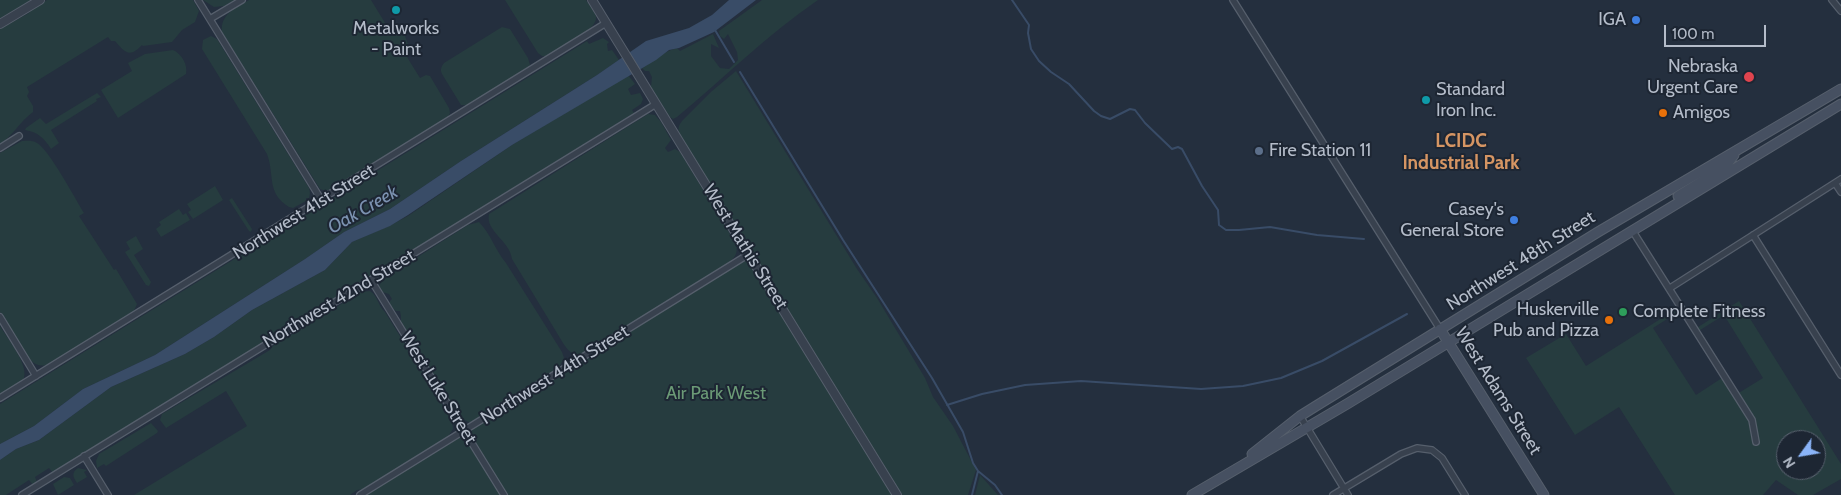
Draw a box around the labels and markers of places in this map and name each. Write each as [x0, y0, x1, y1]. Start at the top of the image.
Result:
marker: Metalworks - Paint [390, 4, 402, 16]
place label: IGA [1598, 9, 1626, 31]
marker: IGA [1630, 14, 1642, 26]
place label: Metalworks - Paint [353, 18, 439, 60]
place label: Nebraska Urgent Care [1647, 56, 1738, 98]
marker: Nebraska Urgent Care [1742, 70, 1756, 84]
place label: Standard Iron Inc. [1436, 79, 1505, 122]
marker: Standard Iron Inc. [1420, 94, 1432, 106]
place label: Amigos [1673, 102, 1730, 124]
marker: Amigos [1657, 107, 1669, 119]
place label: Fire Station 11 [1269, 140, 1371, 162]
marker: Fire Station 11 [1253, 145, 1265, 157]
place label: Casey's General Store [1400, 199, 1504, 242]
marker: Casey's General Store [1508, 214, 1520, 226]
place label: Huskerville Pub and Pizza [1493, 299, 1599, 342]
place label: Complete Fitness [1633, 301, 1766, 323]
marker: Complete Fitness [1617, 306, 1629, 318]
marker: Huskerville Pub and Pizza [1603, 314, 1615, 326]

